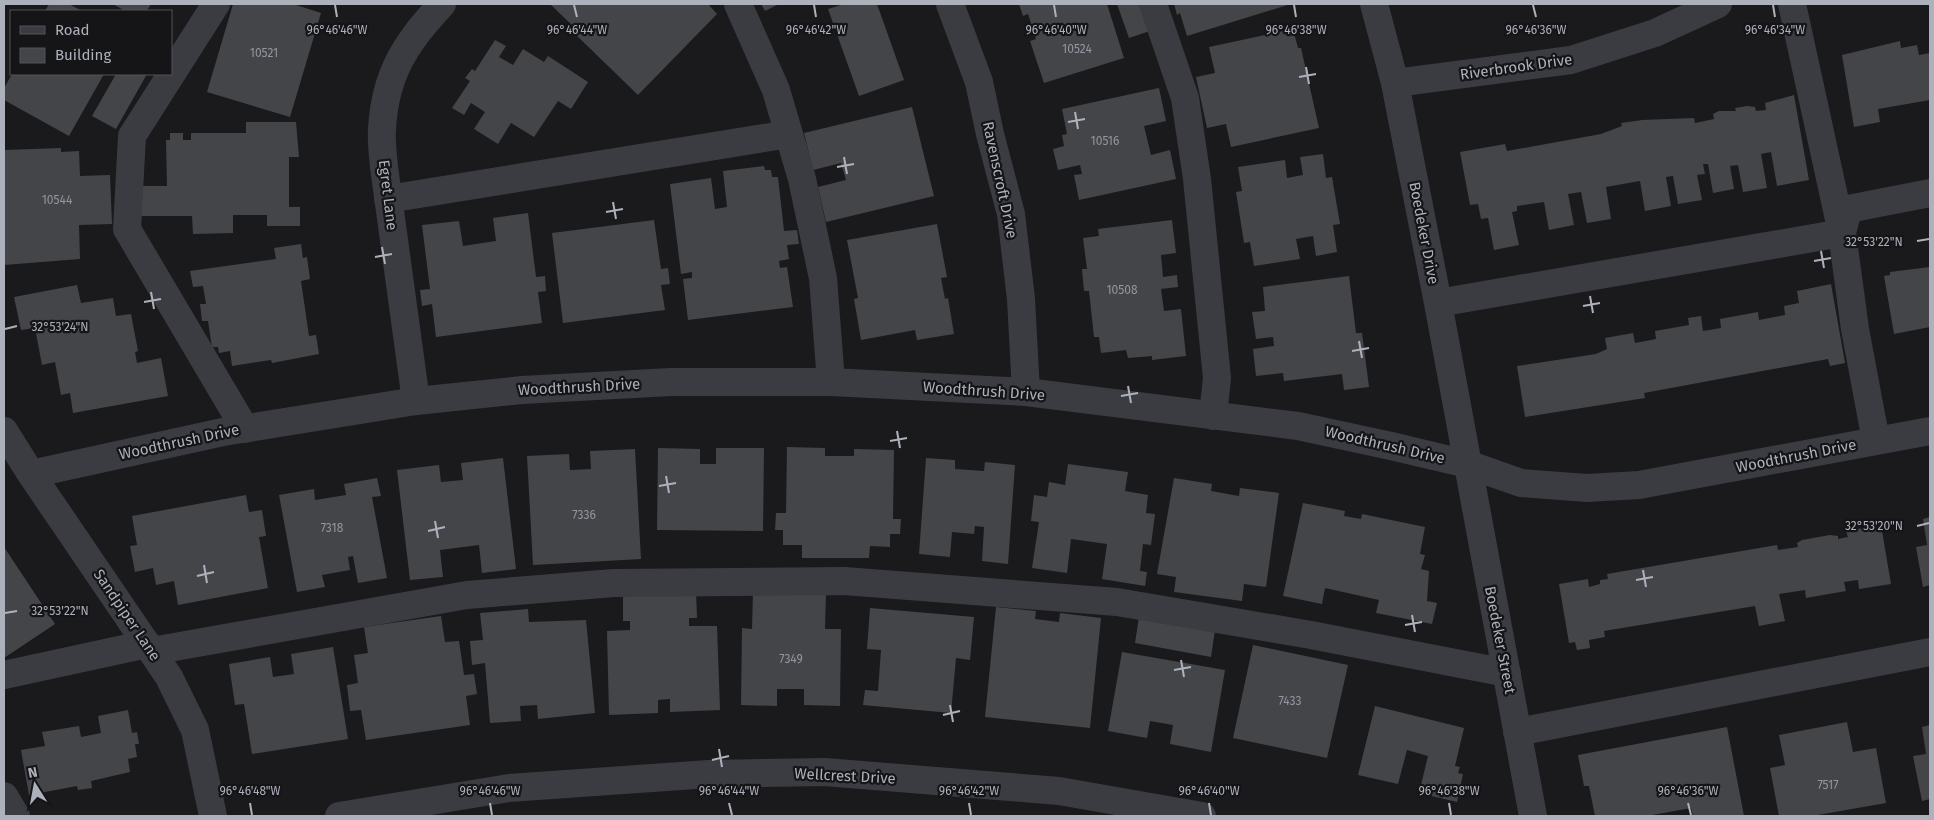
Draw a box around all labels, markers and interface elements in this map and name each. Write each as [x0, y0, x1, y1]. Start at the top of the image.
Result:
legend [10, 10, 172, 75]
text: Road [55, 21, 90, 39]
text: 96°46'46"W [307, 23, 367, 37]
text: 96°46'44"W [547, 23, 607, 37]
text: 96°46'42"W [786, 23, 846, 37]
text: 96°46'40"W [1025, 23, 1087, 37]
text: 96°46'38"W [1265, 23, 1327, 37]
text: 96°46'36"W [1506, 23, 1567, 37]
text: 96°46'34"W [1745, 23, 1805, 37]
house number: 10524 [1062, 42, 1092, 56]
text: Building [55, 46, 111, 64]
house number: 10521 [250, 46, 278, 60]
street label: Riverbrook Drive [1459, 50, 1573, 84]
street label: Ravenscroft Drive [979, 120, 1021, 240]
house number: 10516 [1091, 134, 1119, 148]
street label: Egret Lane [375, 159, 401, 231]
street label: Boedeker Drive [1405, 180, 1443, 286]
house number: 10544 [42, 193, 73, 207]
text: 32°53'22"N [1845, 235, 1903, 249]
house number: 10508 [1106, 283, 1138, 297]
text: 32°53'24"N [31, 320, 89, 334]
street label: Woodthrush Drive [517, 375, 641, 399]
street label: Woodthrush Drive [922, 378, 1046, 404]
street label: Woodthrush Drive [117, 420, 241, 464]
street label: Woodthrush Drive [1323, 422, 1447, 468]
street label: Woodthrush Drive [1734, 435, 1858, 477]
house number: 7336 [572, 508, 596, 522]
text: 32°53'20"N [1845, 519, 1903, 533]
house number: 7318 [321, 521, 344, 535]
street label: Sandpiper Lane [90, 566, 164, 664]
street label: Boedeker Street [1481, 585, 1519, 696]
text: 32°53'22"N [31, 604, 89, 618]
house number: 7349 [779, 652, 803, 666]
house number: 7433 [1278, 694, 1302, 708]
north arrow [10, 760, 60, 810]
text: N [26, 763, 39, 782]
street label: Wellcrest Drive [794, 764, 896, 788]
house number: 7517 [1817, 778, 1839, 792]
text: 96°46'48"W [219, 784, 281, 798]
text: 96°46'46"W [460, 784, 520, 798]
text: 96°46'44"W [699, 784, 759, 798]
text: 96°46'42"W [939, 784, 999, 798]
text: 96°46'40"W [1178, 784, 1240, 798]
text: 96°46'38"W [1418, 784, 1480, 798]
text: 96°46'36"W [1658, 784, 1719, 798]

